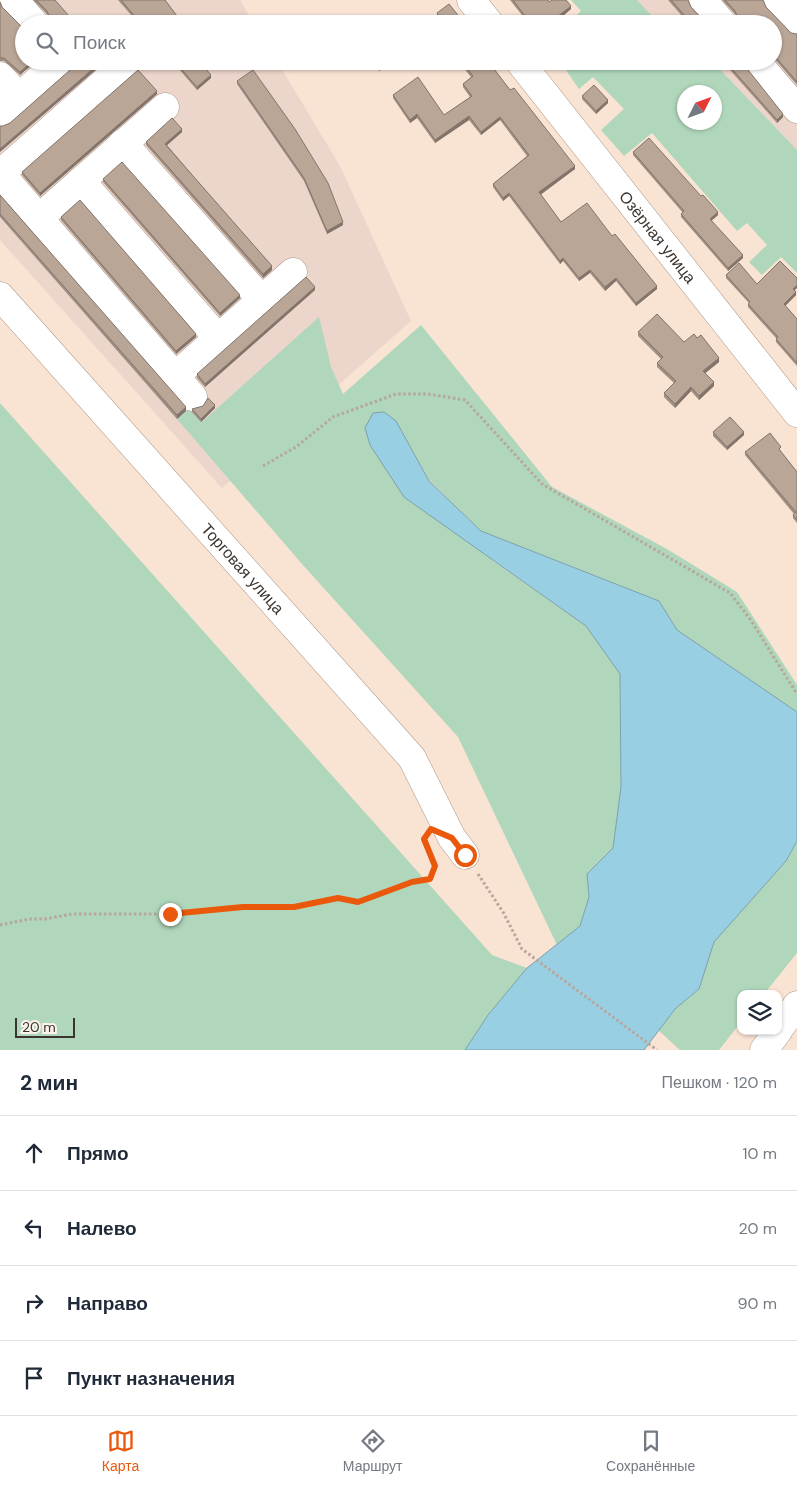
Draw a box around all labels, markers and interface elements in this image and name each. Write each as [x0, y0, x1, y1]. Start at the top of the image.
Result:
search box [15, 15, 782, 70]
icon: search [33, 29, 61, 57]
text: Поиск [73, 30, 126, 55]
north arrow [677, 85, 722, 130]
street label: Озёрная улица [615, 186, 701, 287]
street label: Торговая улица [197, 519, 289, 618]
route start [454, 844, 477, 867]
route end [159, 903, 182, 926]
map controls [737, 990, 782, 1035]
button: layers [737, 990, 782, 1035]
scale bar [15, 1015, 75, 1038]
text: 20 m [22, 1018, 56, 1036]
text: 2 мин [20, 1069, 78, 1097]
text: Пешком · 120 m [662, 1072, 777, 1093]
icon: ahead [20, 1139, 48, 1167]
text: Прямо [67, 1141, 129, 1166]
text: 10 m [743, 1143, 777, 1164]
icon: left [20, 1214, 48, 1242]
text: Налево [67, 1216, 137, 1241]
text: 20 m [738, 1218, 777, 1239]
icon: right [20, 1289, 48, 1317]
text: Направо [67, 1291, 148, 1316]
text: 90 m [737, 1293, 777, 1314]
icon: arrive [20, 1364, 48, 1392]
text: Пункт назначения [67, 1366, 235, 1391]
tab: Карта [102, 1427, 139, 1475]
tab: Маршрут [343, 1427, 402, 1475]
tab: Сохранённые [606, 1427, 695, 1475]

